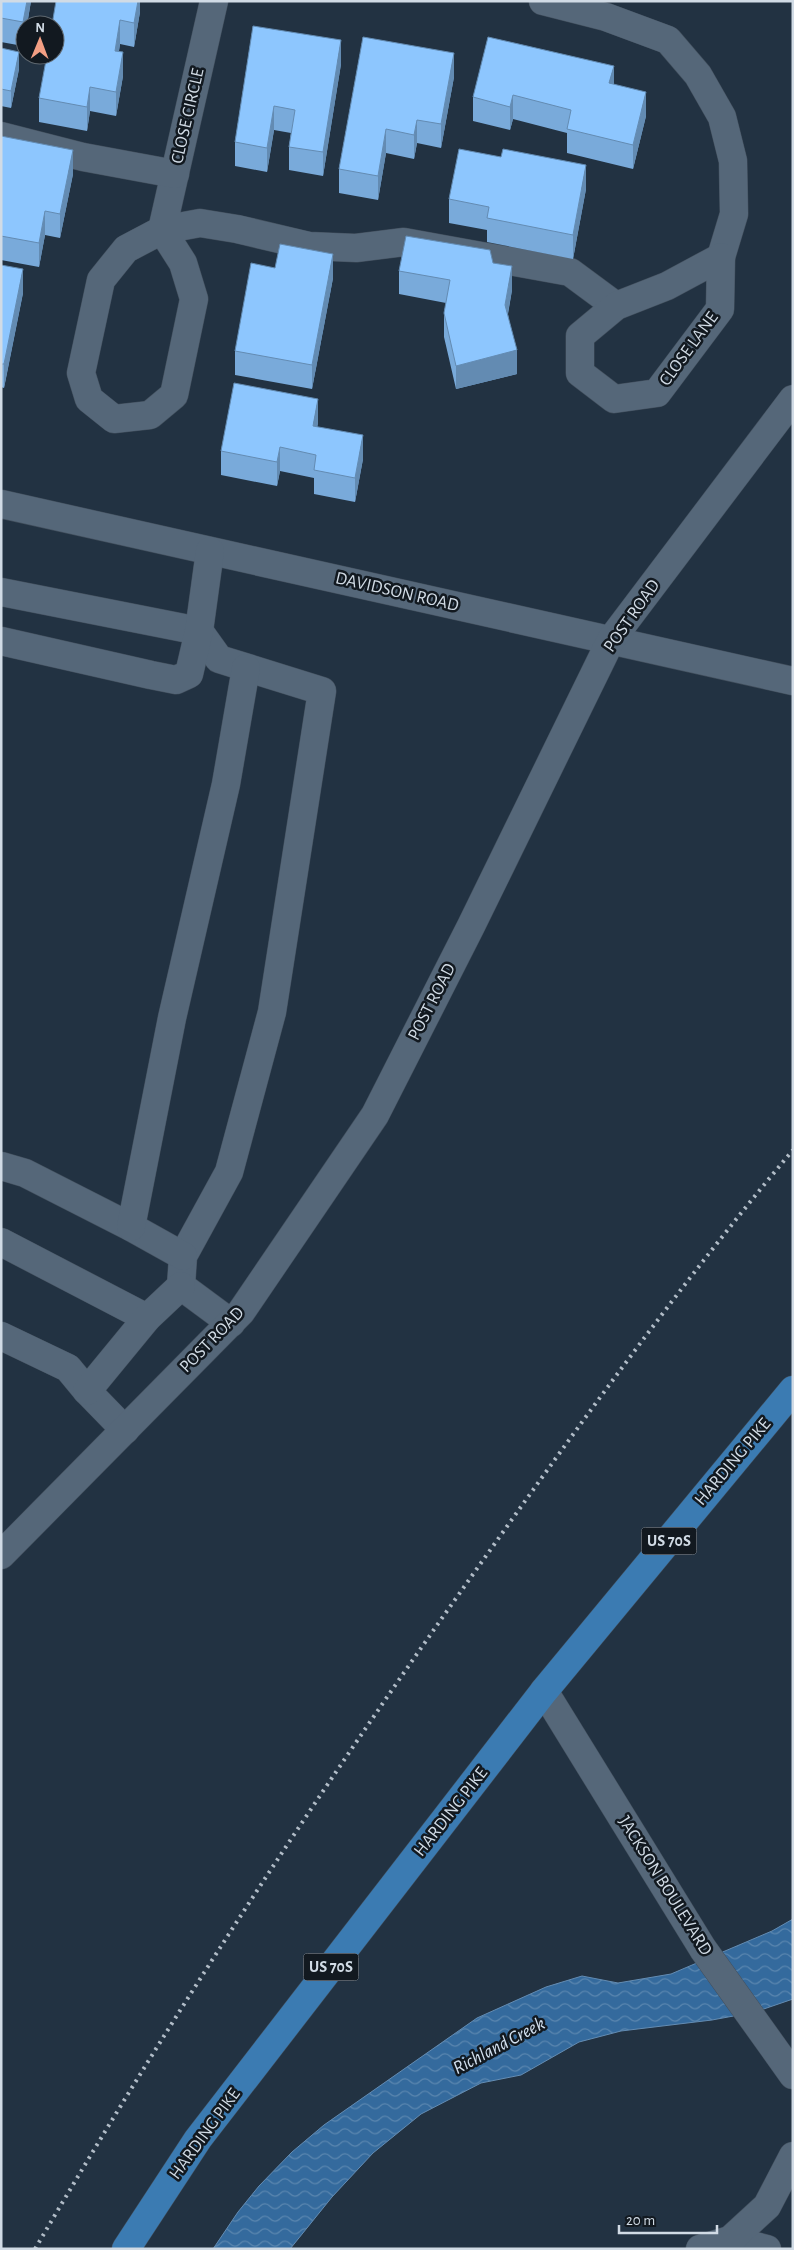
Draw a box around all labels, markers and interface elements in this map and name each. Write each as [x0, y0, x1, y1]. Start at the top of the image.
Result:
north arrow [15, 15, 65, 65]
text: N [35, 21, 45, 35]
street label: CLOSE CIRCLE [168, 66, 208, 165]
street label: CLOSE LANE [656, 308, 722, 389]
street label: DAVIDSON ROAD [333, 569, 461, 615]
street label: POST ROAD [601, 577, 663, 655]
street label: POST ROAD [405, 961, 459, 1043]
street label: POST ROAD [176, 1304, 248, 1376]
street label: HARDING PIKE [692, 1415, 775, 1509]
road number: US 70S [642, 1528, 696, 1554]
street label: HARDING PIKE [411, 1764, 491, 1860]
street label: JACKSON BOULEVARD [615, 1813, 715, 1959]
road number: US 70S [304, 1954, 358, 1980]
water label: Richland Creek [450, 2014, 548, 2078]
street label: HARDING PIKE [166, 2085, 244, 2183]
scale bar [619, 2202, 716, 2234]
text: 20 m [626, 2213, 655, 2228]

